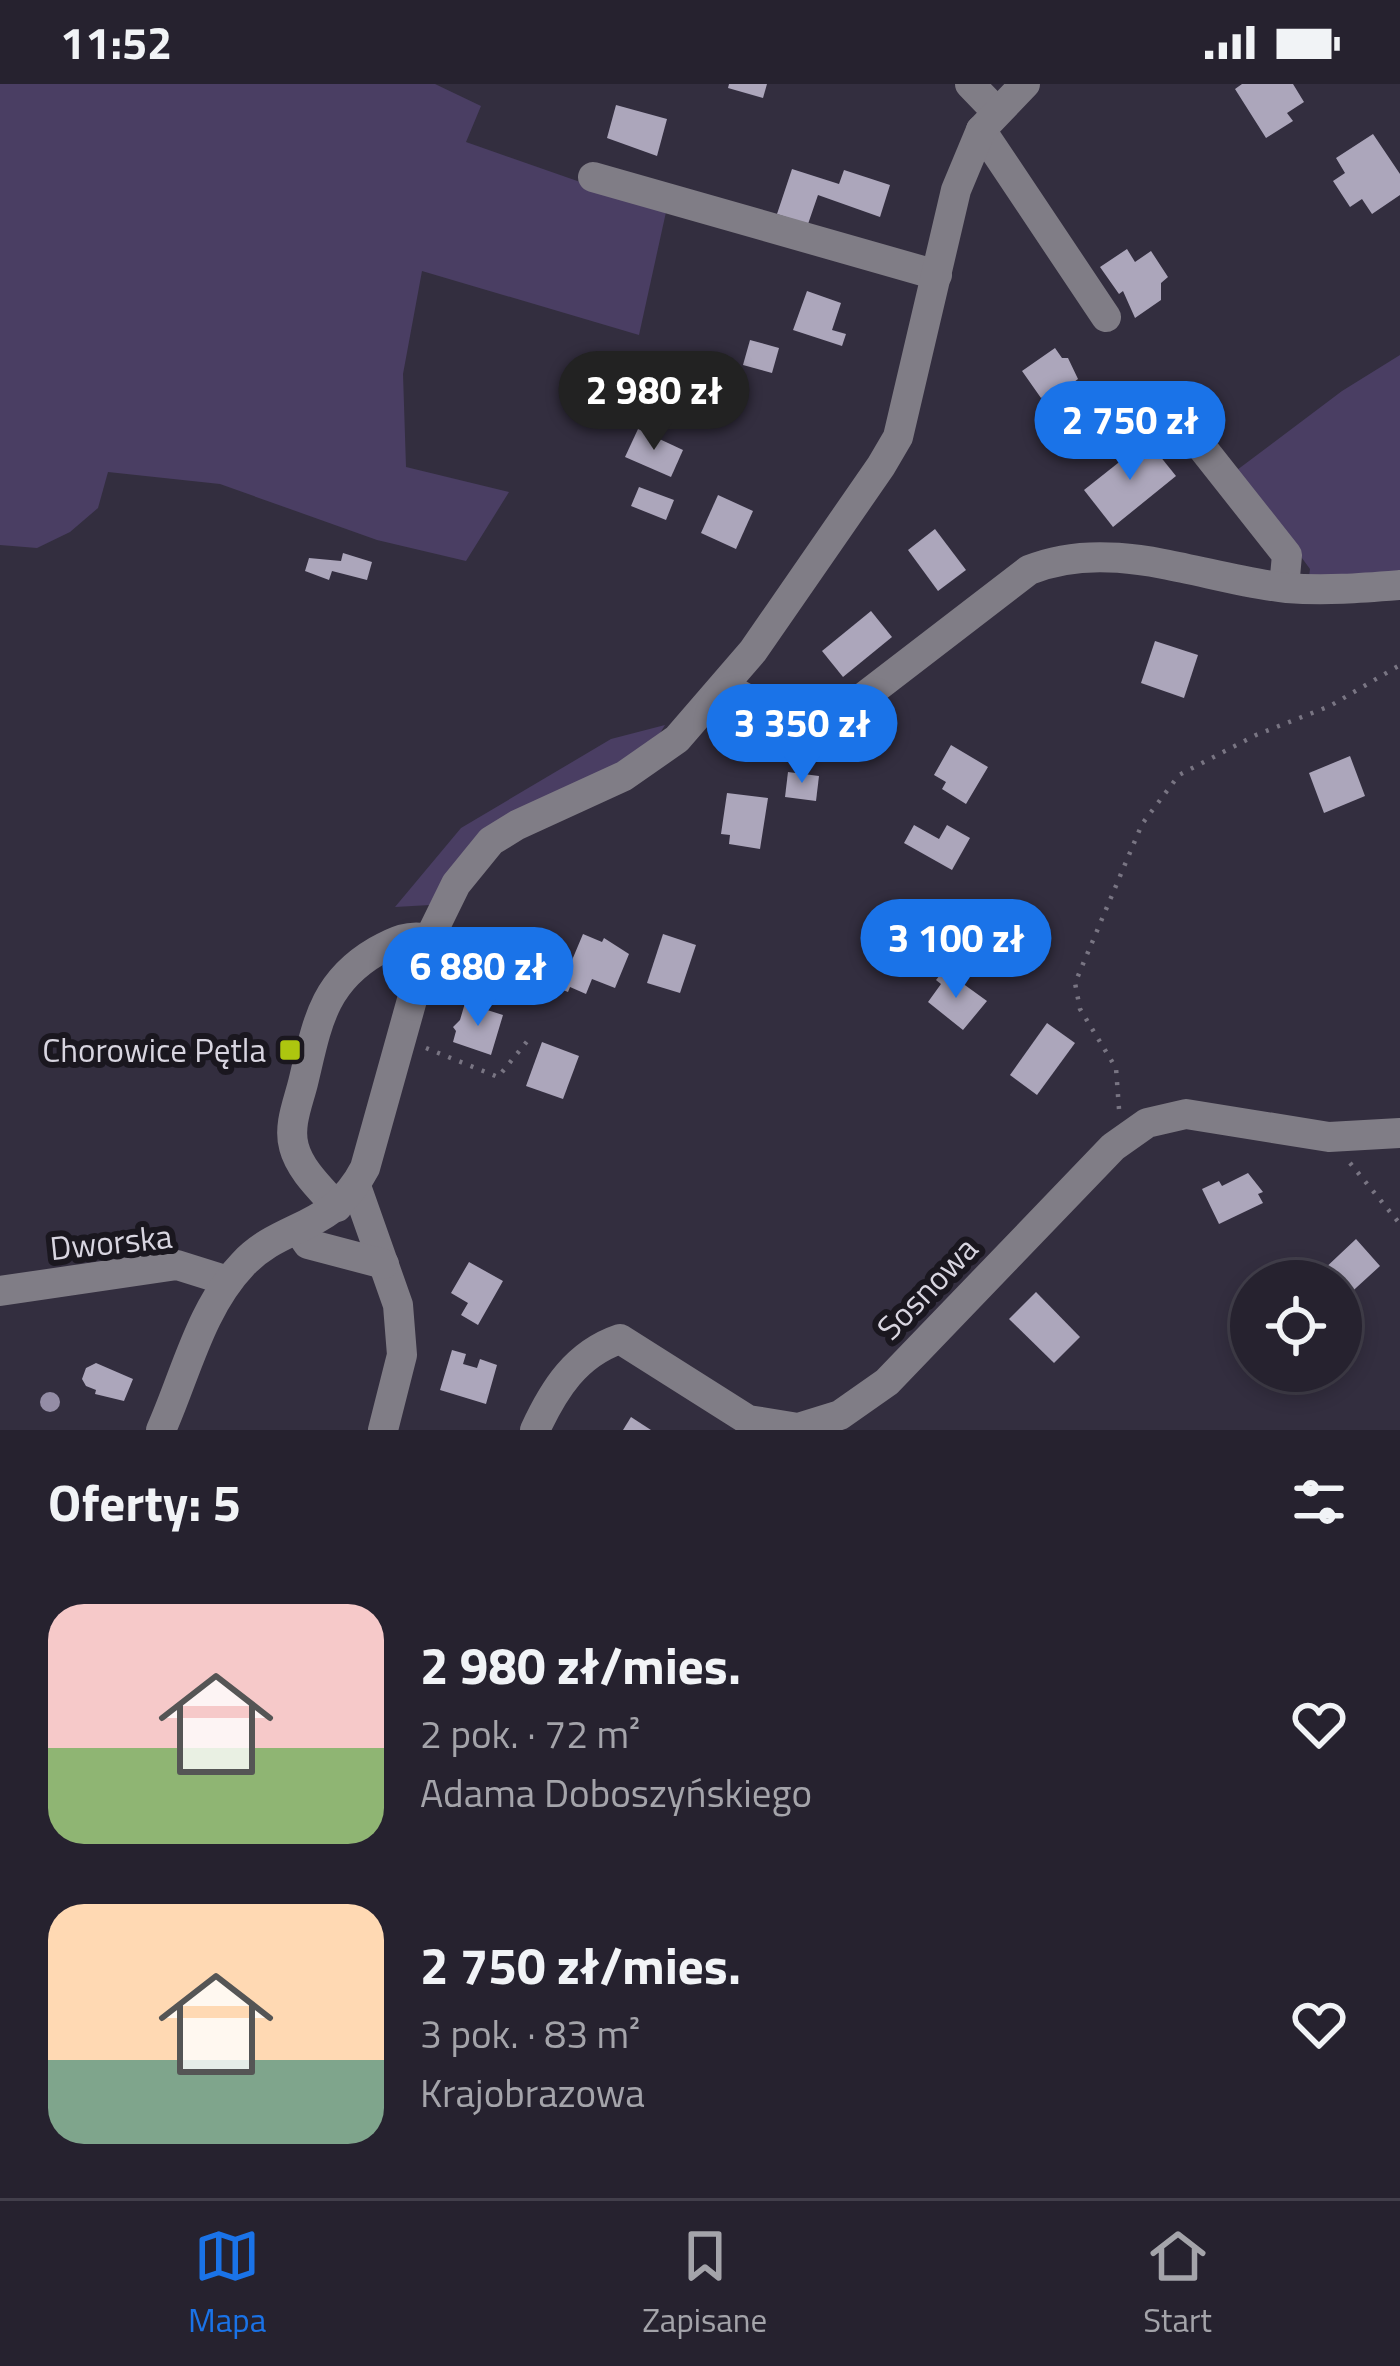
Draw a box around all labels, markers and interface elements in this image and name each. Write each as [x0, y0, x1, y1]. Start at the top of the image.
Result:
text: 11:52 [60, 8, 172, 76]
pin: 2 980 zł [530, 351, 778, 453]
text: 2 980 zł [585, 360, 723, 419]
pin: 2 750 zł [1006, 381, 1254, 483]
text: 2 750 zł [1061, 390, 1199, 449]
pin: 3 350 zł [678, 684, 926, 786]
text: 3 350 zł [733, 693, 871, 752]
pin: 3 100 zł [832, 899, 1080, 1001]
text: 3 100 zł [887, 908, 1025, 967]
pin: 6 880 zł [354, 927, 602, 1029]
text: 6 880 zł [409, 936, 547, 995]
place label: Chorowice Pętla [42, 1025, 266, 1075]
marker: Chorowice Pętla [277, 1037, 303, 1063]
street label: Dworska [47, 1211, 175, 1273]
street label: Sosnowa [865, 1225, 989, 1351]
map controls [1230, 1260, 1362, 1392]
button: locate [1230, 1260, 1362, 1392]
text: Oferty: 5 [48, 1463, 241, 1541]
icon: filters [1286, 1469, 1352, 1535]
text: 2 980 zł/mies. [420, 1626, 741, 1704]
icon: home [144, 1652, 288, 1796]
icon: heart [1286, 1691, 1352, 1757]
text: 2 pok. · 72 m² [420, 1704, 640, 1763]
text: Adama Doboszyńskiego [420, 1763, 812, 1822]
text: 2 750 zł/mies. [420, 1926, 741, 2004]
icon: home [144, 1952, 288, 2096]
icon: heart [1286, 1991, 1352, 2057]
text: 3 pok. · 83 m² [420, 2004, 640, 2063]
text: Krajobrazowa [420, 2063, 645, 2122]
tab: Mapa [188, 2223, 266, 2345]
tab: Zapisane [642, 2223, 767, 2345]
tab: Start [1143, 2223, 1212, 2345]

